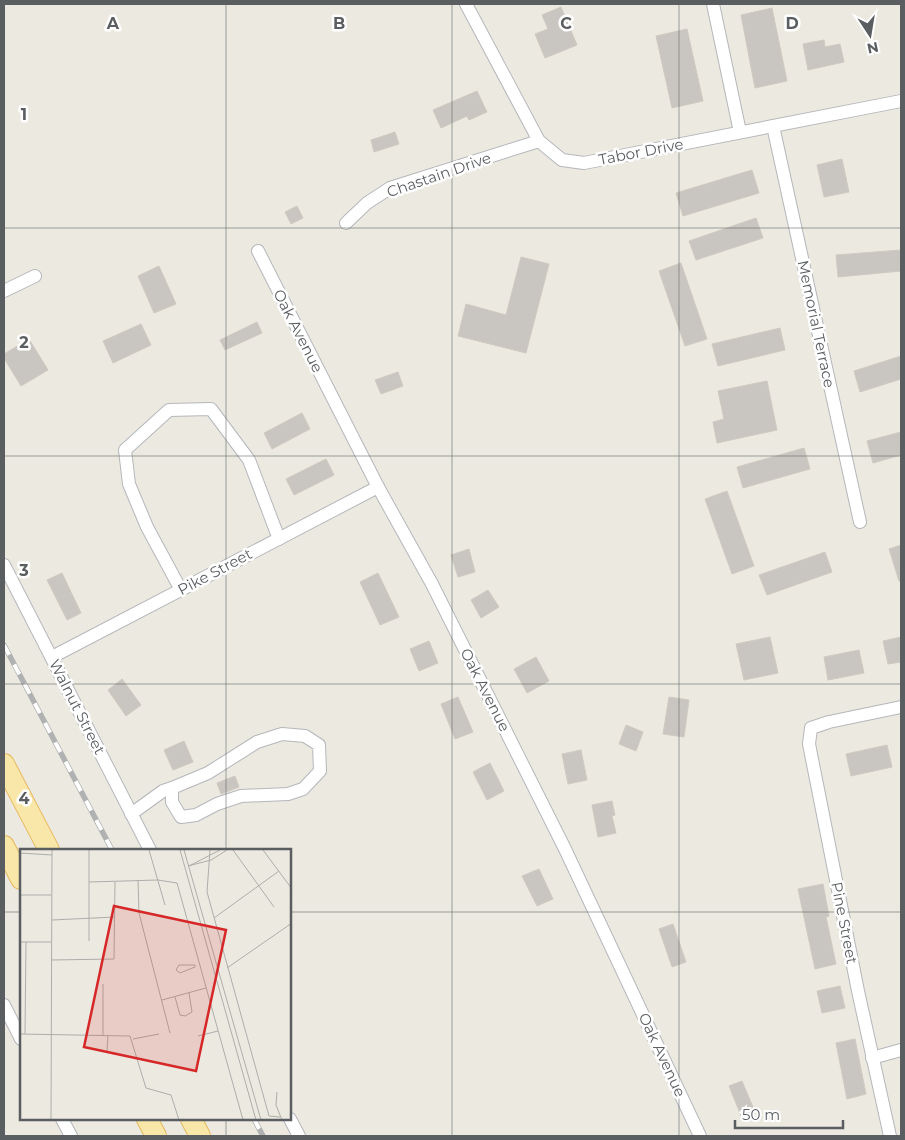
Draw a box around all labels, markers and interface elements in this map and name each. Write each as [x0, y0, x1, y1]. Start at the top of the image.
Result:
north arrow [845, 10, 895, 60]
text: A [106, 14, 120, 33]
text: B [333, 14, 345, 33]
text: C [560, 14, 572, 33]
text: D [785, 14, 799, 33]
text: N [865, 38, 880, 58]
text: 1 [21, 105, 27, 124]
street label: Tabor Drive [597, 134, 685, 169]
street label: Chastain Drive [384, 148, 493, 201]
street label: Memorial Terrace [794, 258, 839, 389]
street label: Oak Avenue [269, 286, 328, 376]
text: 2 [19, 333, 29, 352]
street label: Pike Street [174, 544, 255, 599]
text: 3 [18, 561, 29, 580]
street label: Oak Avenue [456, 645, 515, 735]
street label: Walnut Street [45, 656, 110, 758]
text: 4 [18, 789, 30, 808]
inset map [20, 849, 291, 1120]
street label: Pine Street [827, 880, 862, 966]
street label: Oak Avenue [635, 1010, 690, 1100]
scale bar [735, 1098, 842, 1130]
text: 50 m [742, 1105, 780, 1124]

